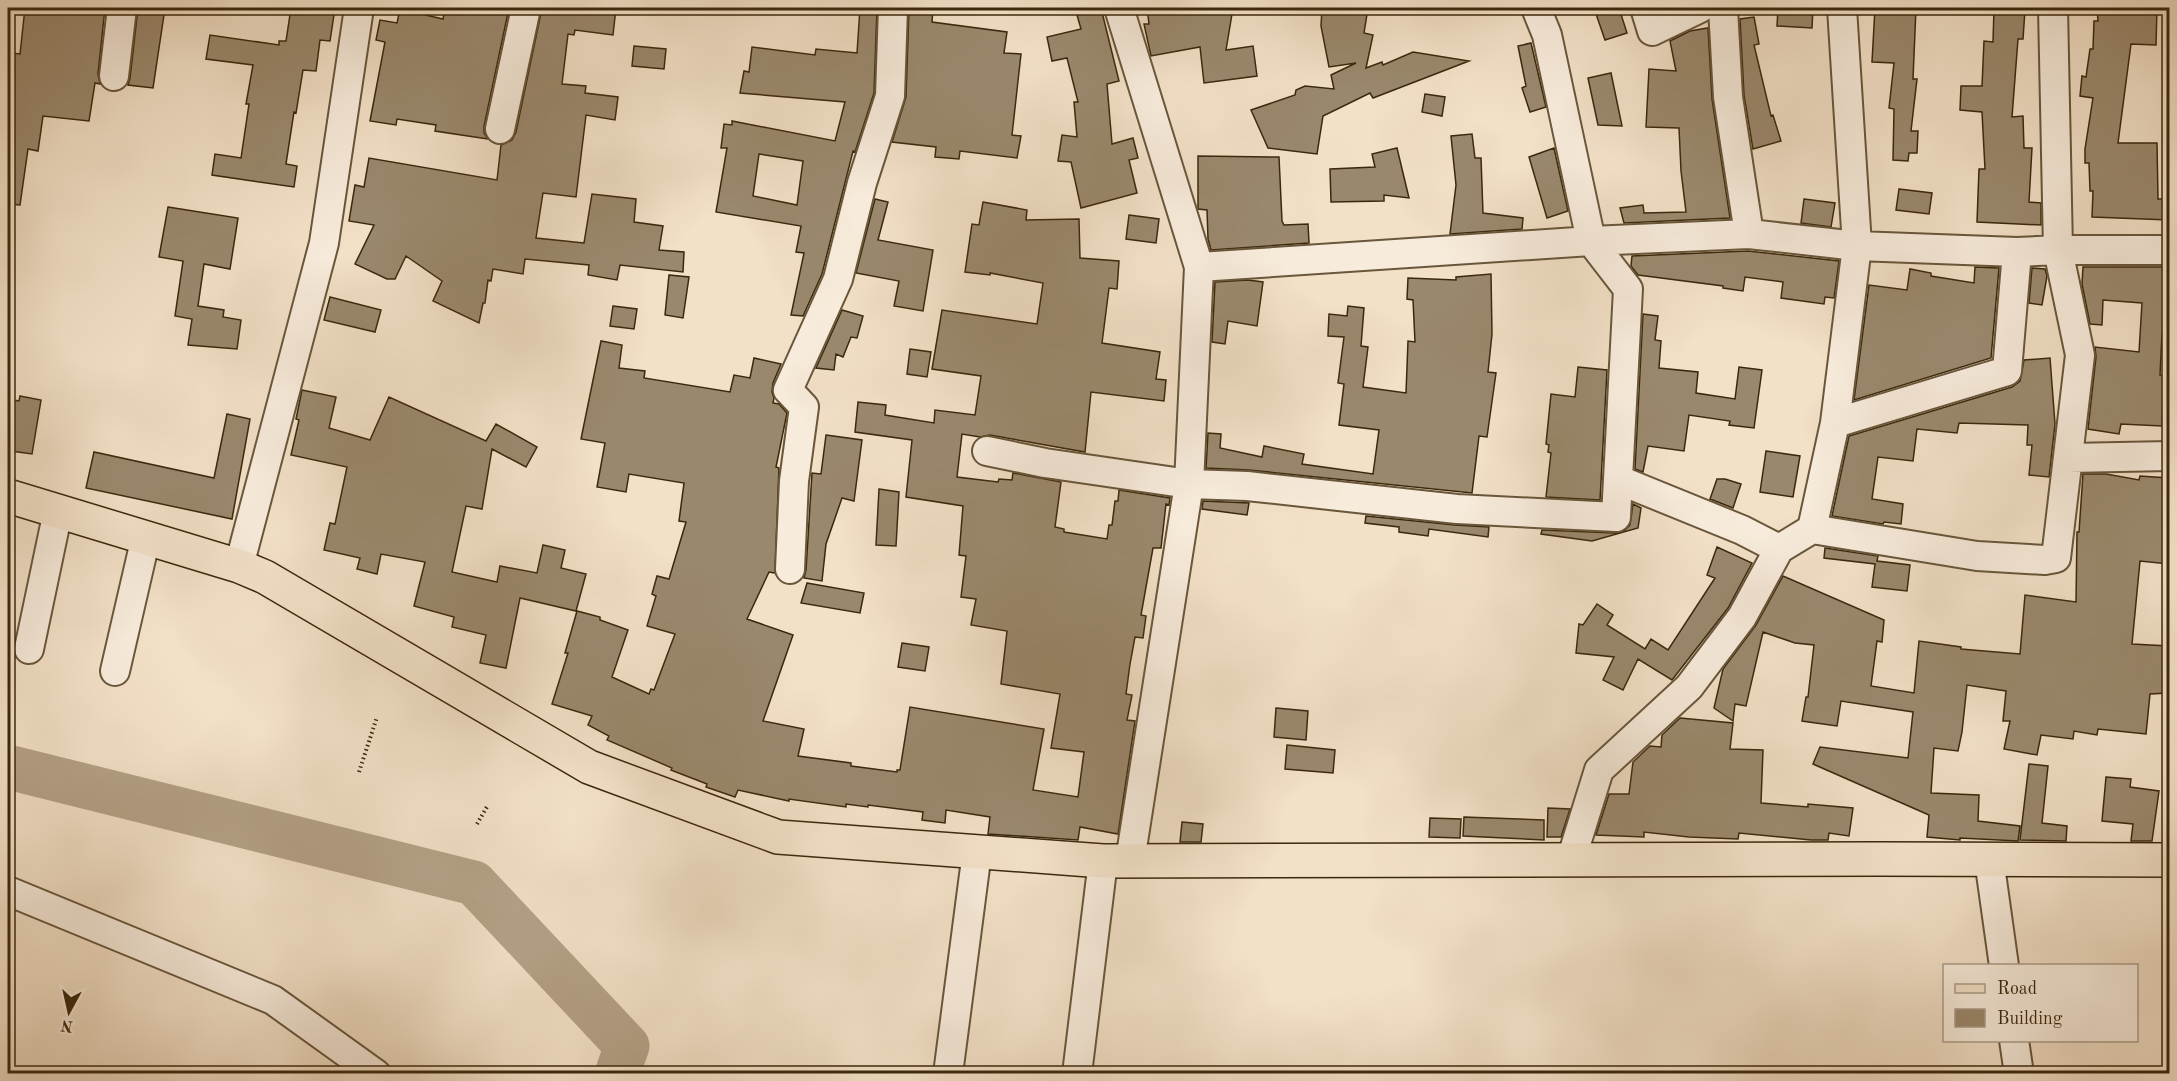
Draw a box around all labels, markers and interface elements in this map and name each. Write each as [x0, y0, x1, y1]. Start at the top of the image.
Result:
legend [1943, 964, 2138, 1042]
text: Road [1997, 980, 2037, 998]
north arrow [39, 982, 99, 1042]
text: Building [1997, 1010, 2063, 1028]
text: N [59, 1016, 74, 1034]

